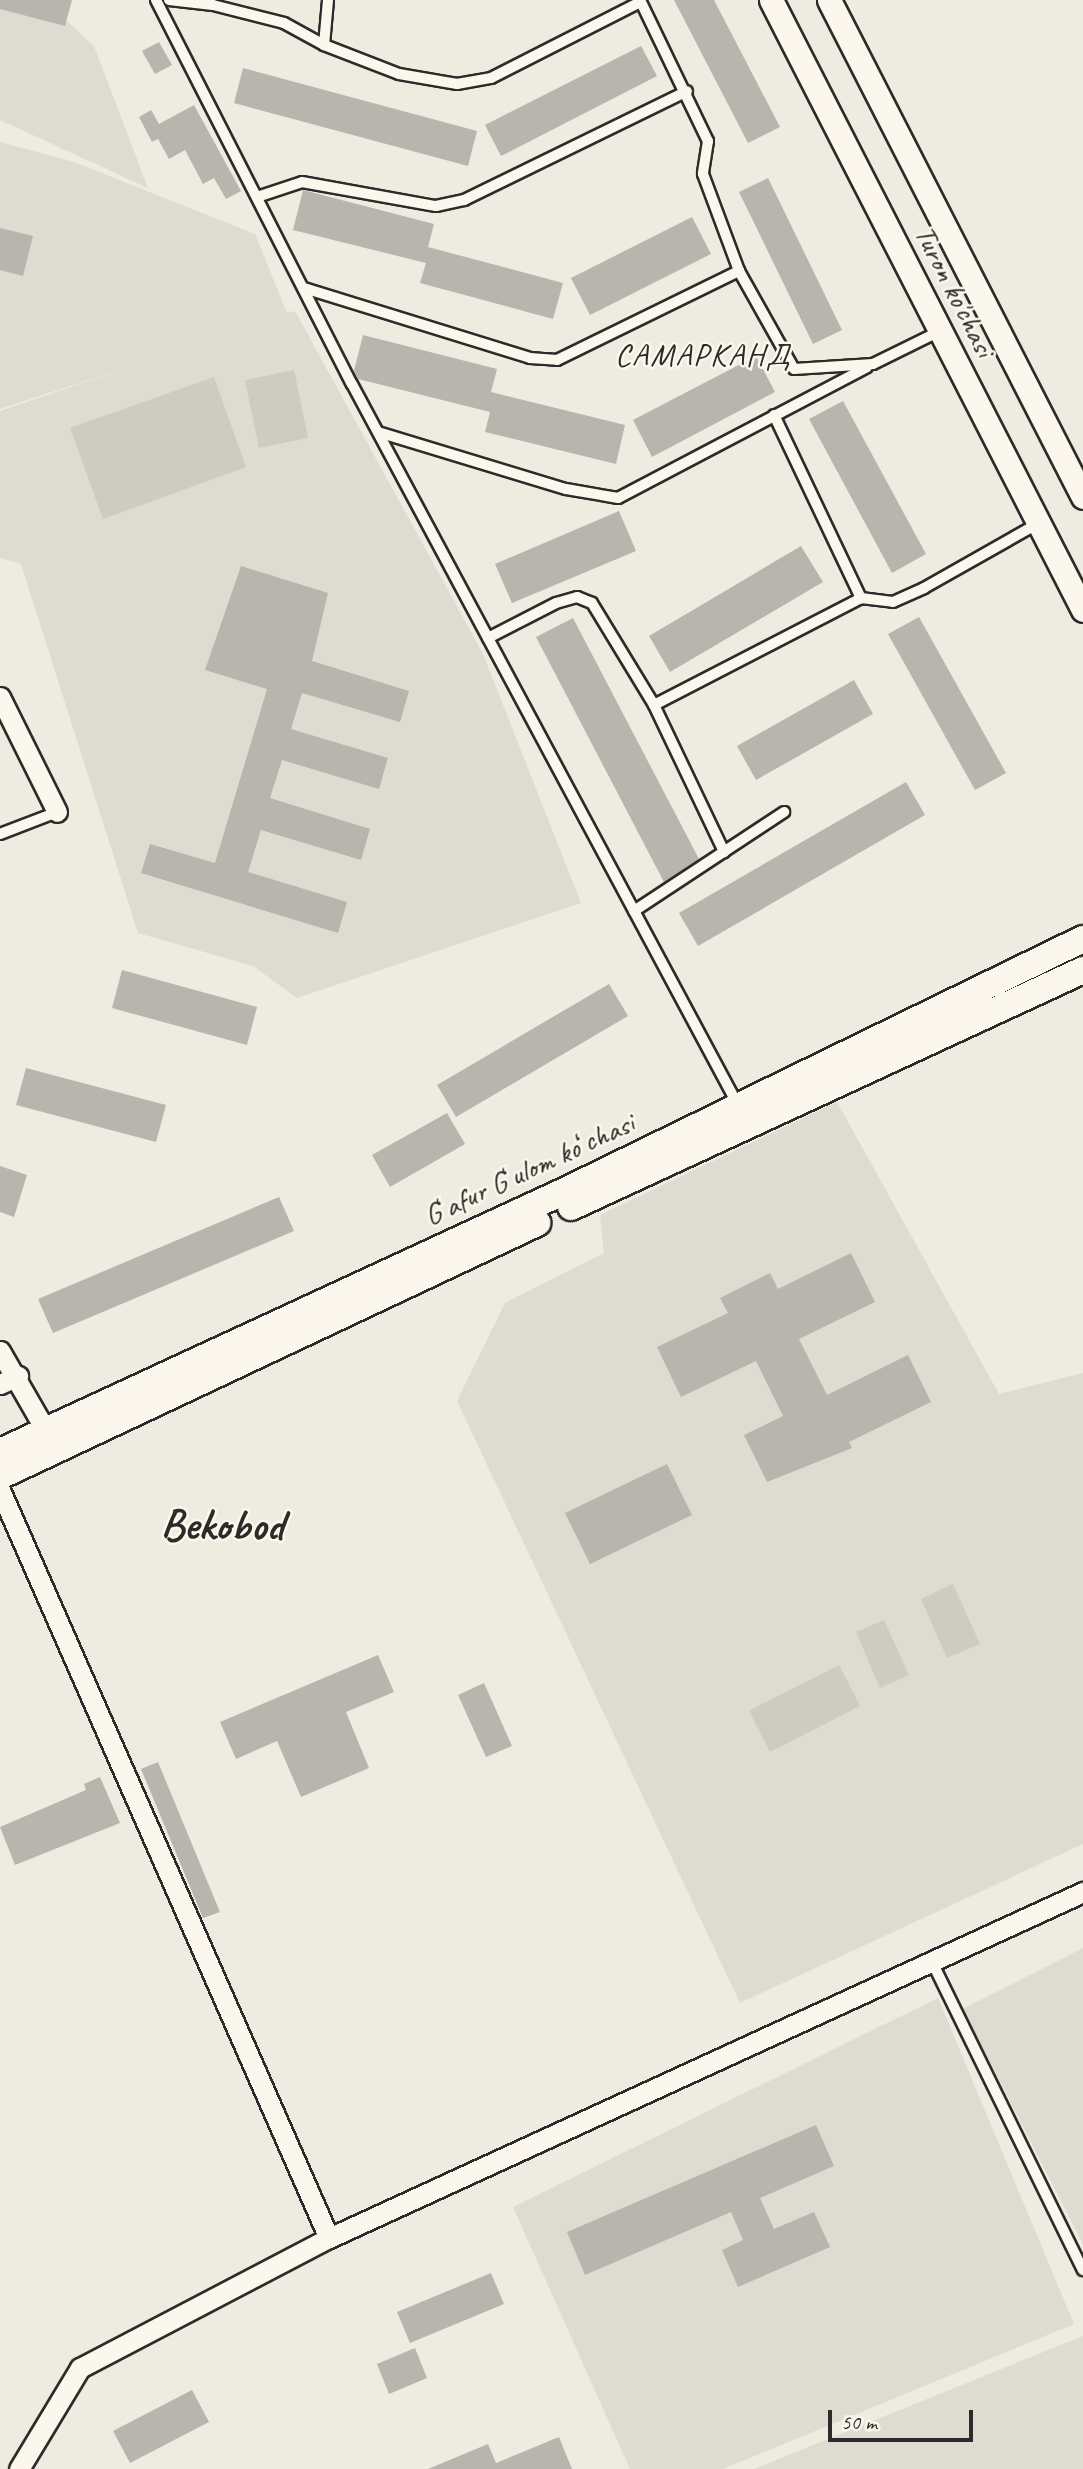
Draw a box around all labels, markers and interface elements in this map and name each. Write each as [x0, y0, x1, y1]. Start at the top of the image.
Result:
street label: Turon ko'chasi [907, 219, 1003, 363]
district label: САМАРКАНД [616, 336, 790, 374]
street label: Gʻafur Gʻulom koʻchasi [418, 1105, 640, 1233]
district label: Bekobod [160, 1499, 284, 1551]
scale bar [831, 2396, 976, 2440]
text: 50 m [841, 2409, 877, 2435]

